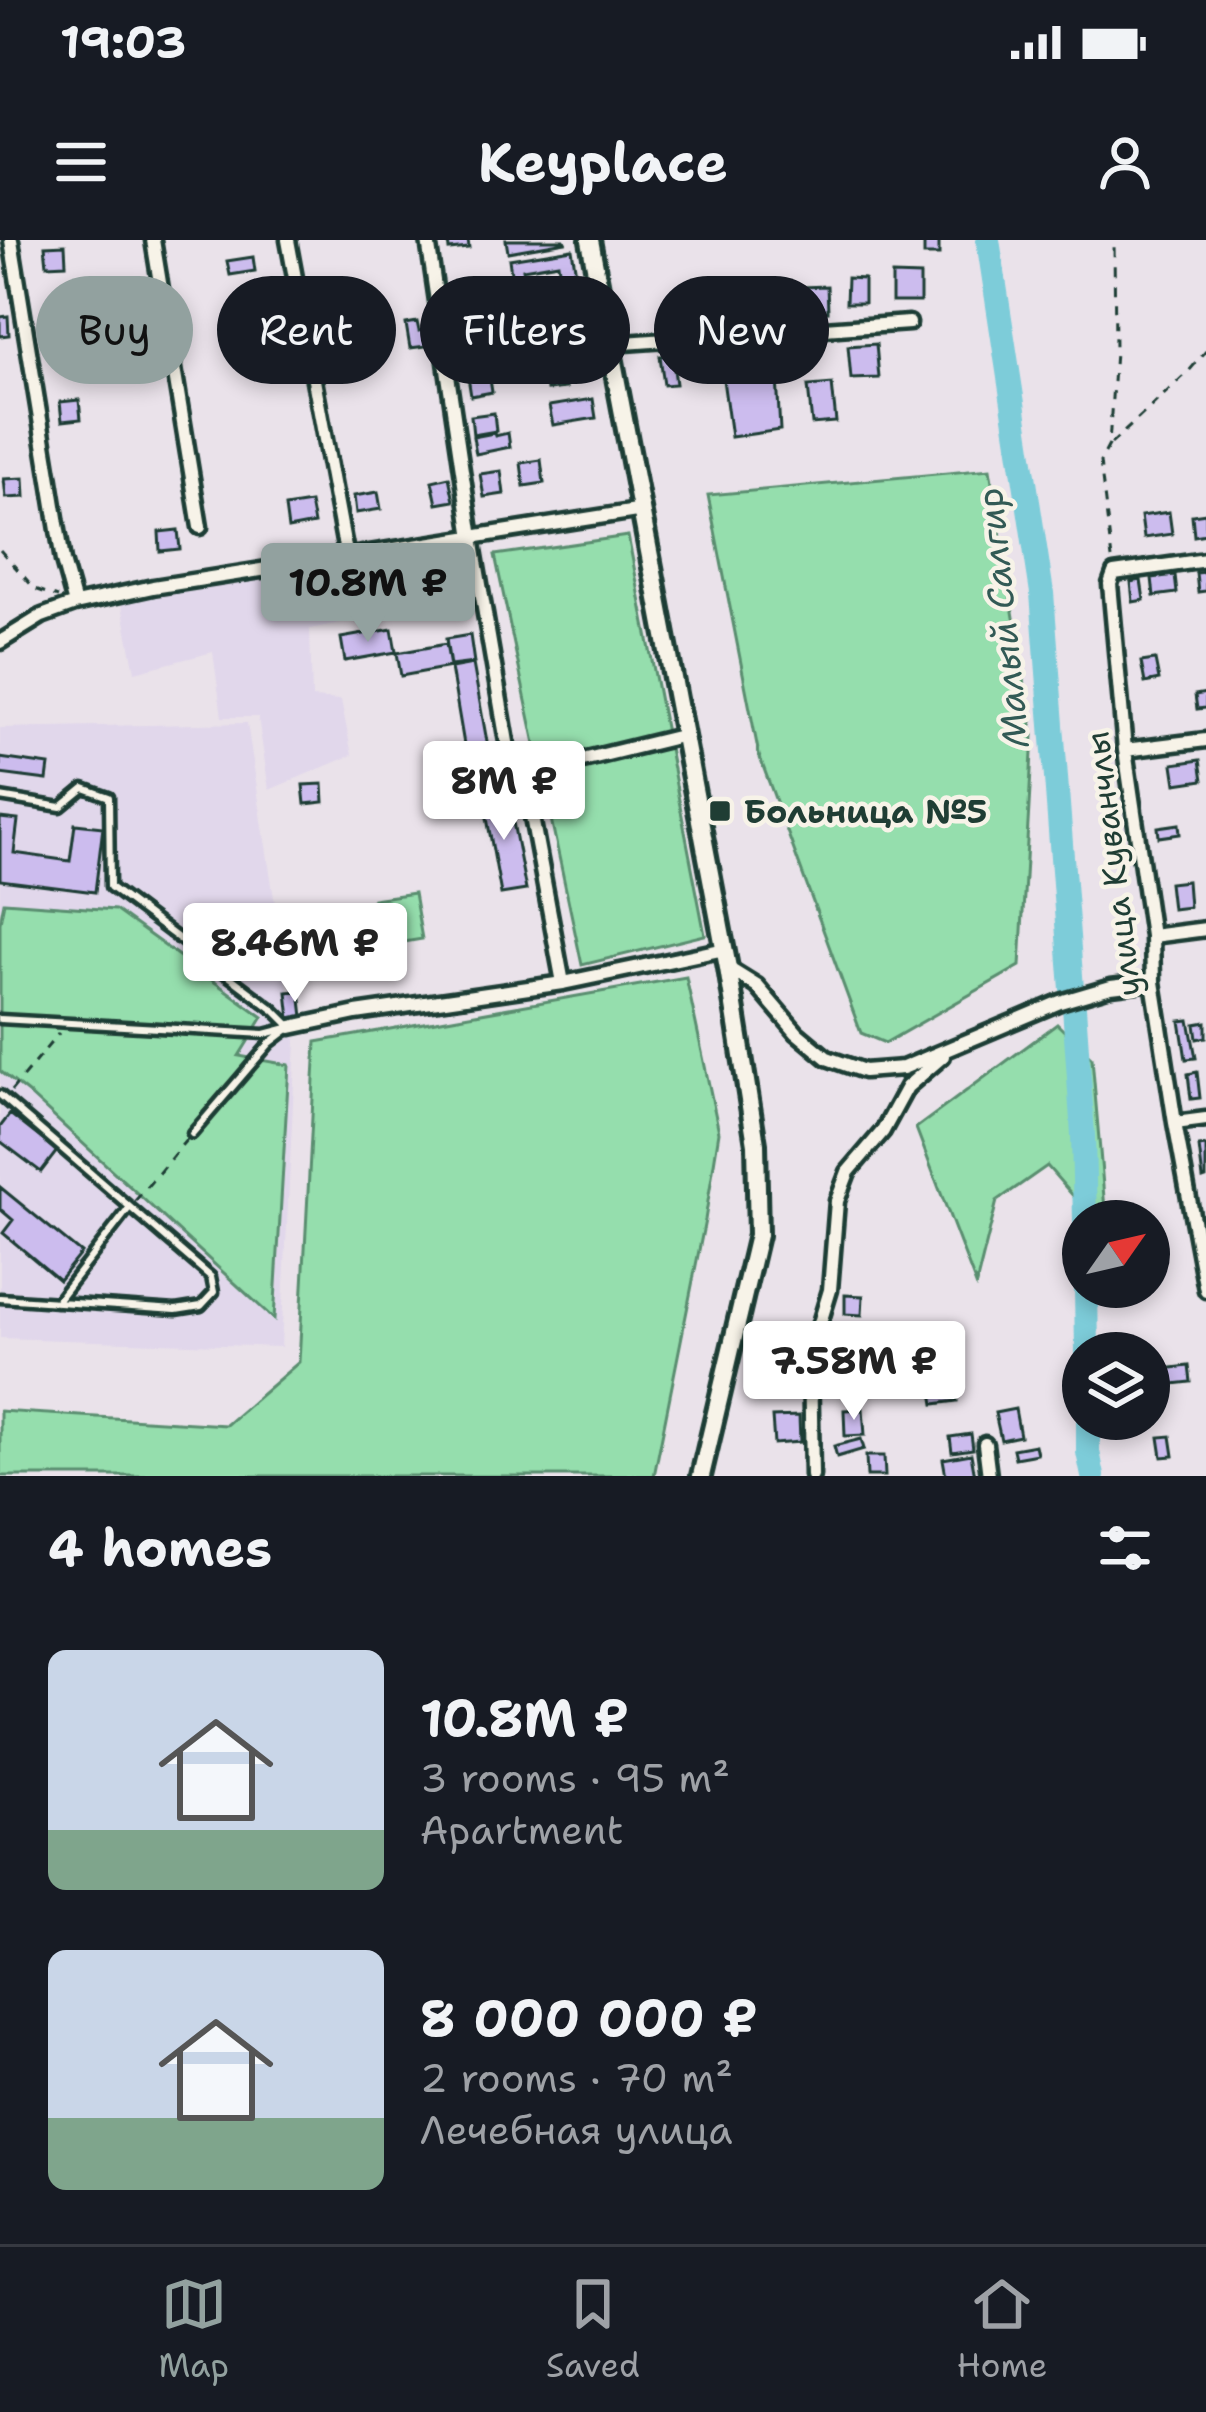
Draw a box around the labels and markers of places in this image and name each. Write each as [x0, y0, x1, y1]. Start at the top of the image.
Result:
pin: 10.8M ₽ [257, 543, 479, 645]
pin: 8M ₽ [433, 741, 575, 843]
place label: Больница №5 [744, 789, 988, 834]
marker: Больница №5 [707, 798, 733, 824]
pin: 8.46M ₽ [184, 903, 406, 1005]
pin: 7.58M ₽ [743, 1321, 965, 1423]

